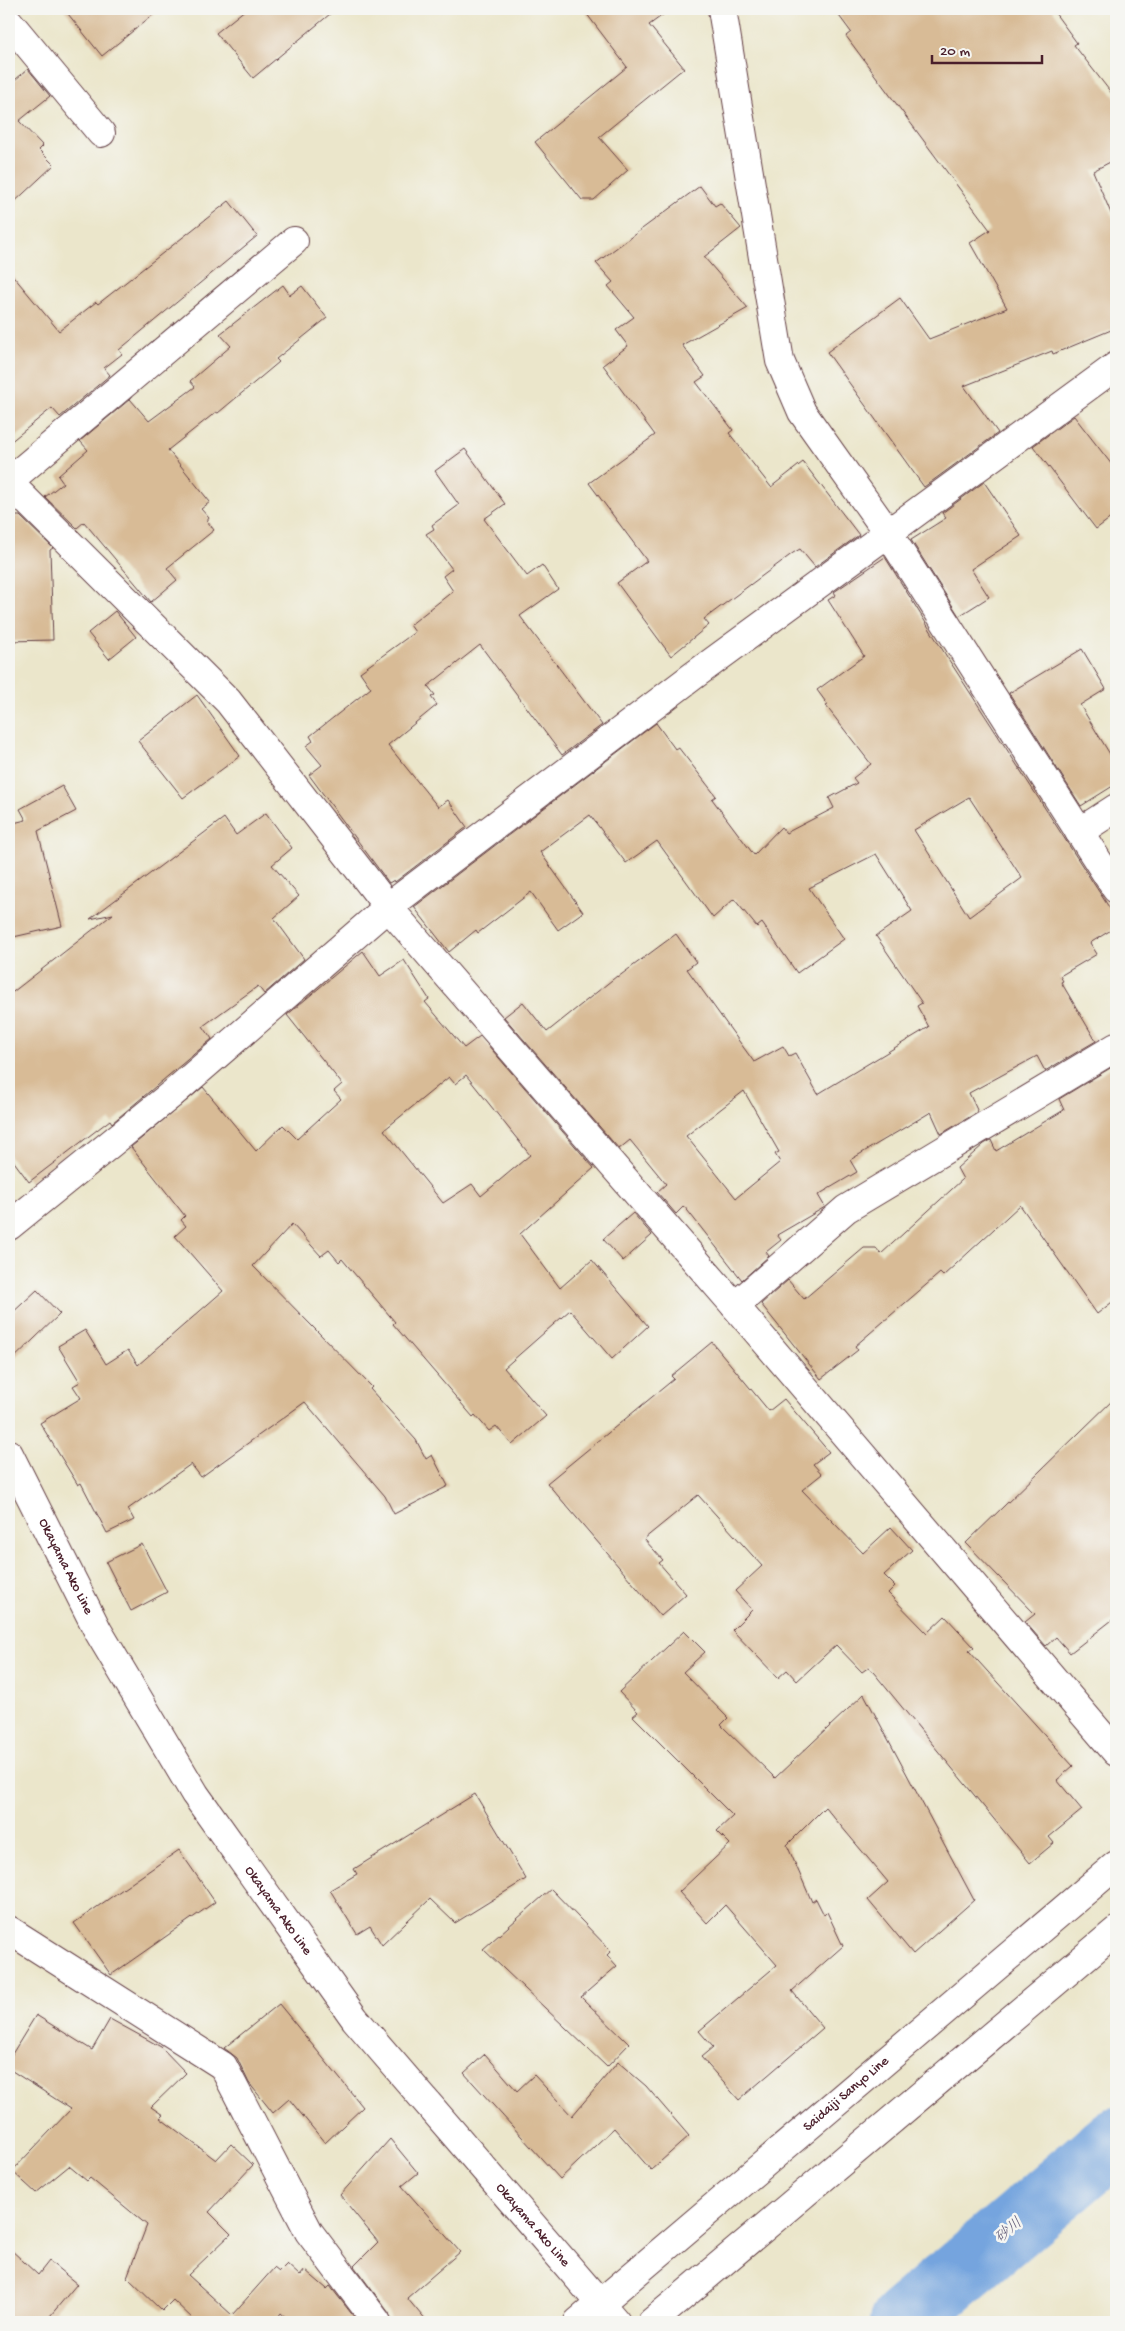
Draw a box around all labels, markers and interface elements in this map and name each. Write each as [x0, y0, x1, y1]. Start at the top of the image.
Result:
scale bar [932, 32, 1042, 64]
text: 20 m [940, 43, 970, 61]
street label: Okayama Ako Line [34, 1516, 97, 1618]
street label: Okayama Ako Line [241, 1863, 316, 1959]
street label: Saidaiji Sanyo Line [800, 2052, 893, 2135]
street label: Okayama Ako Line [492, 2180, 574, 2271]
water label: 砂川 [991, 2214, 1026, 2248]

